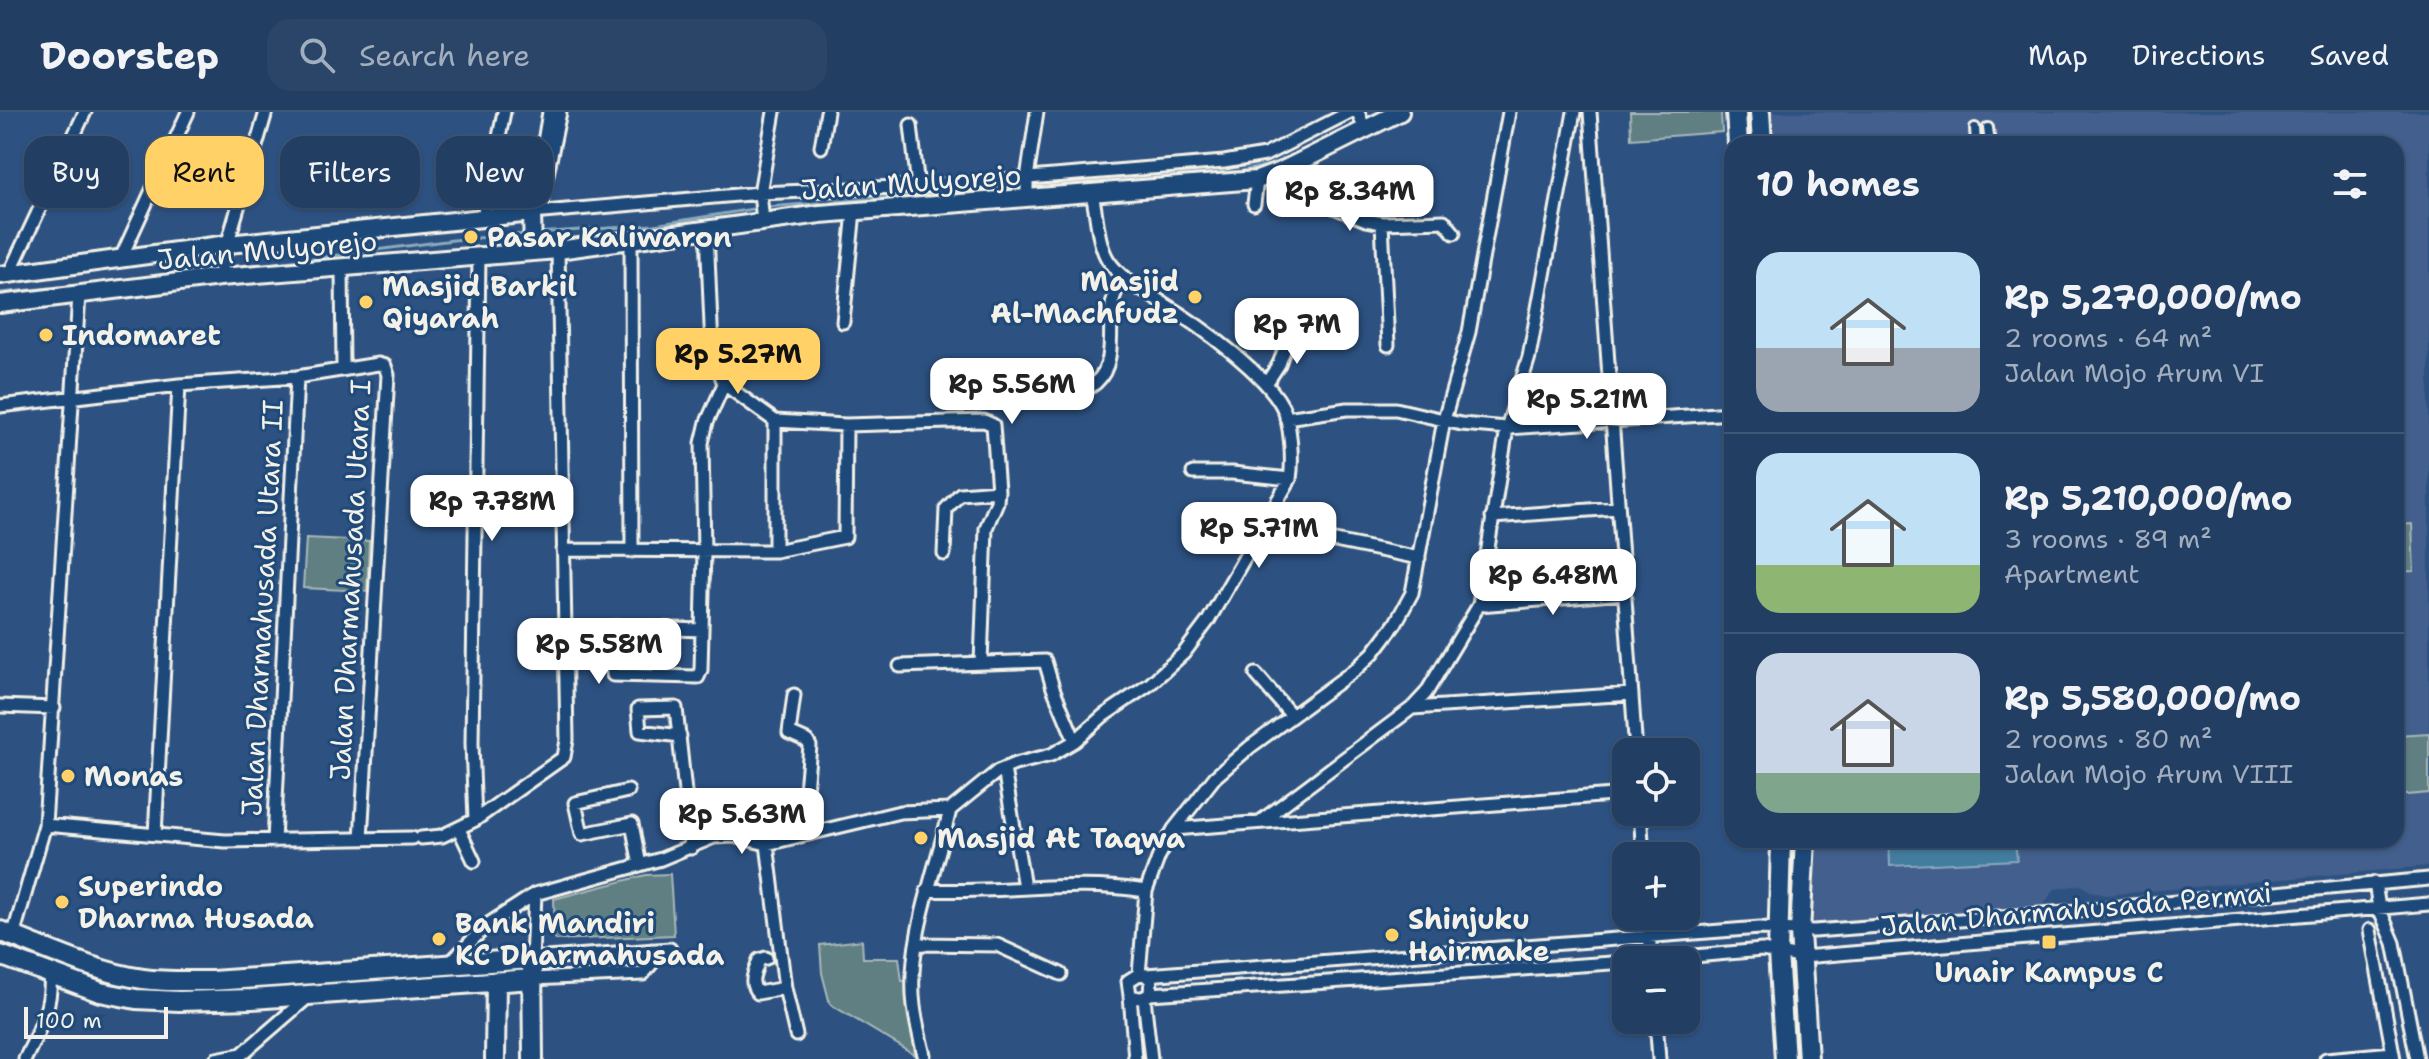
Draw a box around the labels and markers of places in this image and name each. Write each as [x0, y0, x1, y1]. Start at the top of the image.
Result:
pin: Rp 8.34M [1267, 165, 1433, 233]
place label: Pasar Kaliwaron [487, 218, 732, 256]
marker: Pasar Kaliwaron [462, 228, 480, 246]
place label: Masjid Al-Machfudz [990, 262, 1179, 332]
place label: Masjid Barkil Qiyarah [382, 267, 577, 337]
marker: Masjid Al-Machfudz [1186, 288, 1204, 306]
marker: Masjid Barkil Qiyarah [357, 293, 375, 311]
pin: Rp 7M [1241, 298, 1353, 366]
place label: Indomaret [62, 316, 221, 354]
marker: Indomaret [37, 326, 55, 344]
pin: Rp 5.27M [655, 328, 821, 396]
pin: Rp 5.56M [929, 358, 1095, 426]
pin: Rp 5.21M [1504, 373, 1670, 441]
pin: Rp 7.78M [409, 475, 575, 543]
pin: Rp 5.71M [1176, 502, 1342, 570]
pin: Rp 6.48M [1470, 549, 1636, 617]
pin: Rp 5.58M [516, 618, 682, 686]
place label: Monas [84, 757, 183, 795]
marker: Monas [59, 767, 77, 785]
pin: Rp 5.63M [659, 788, 825, 856]
place label: Masjid At Taqwa [937, 819, 1185, 857]
marker: Masjid At Taqwa [912, 829, 930, 847]
place label: Superindo Dharma Husada [78, 867, 314, 937]
marker: Superindo Dharma Husada [53, 893, 71, 911]
place label: Shinjuku Hairmake [1408, 900, 1549, 970]
place label: Bank Mandiri KC Dharmahusada [455, 904, 724, 974]
marker: Shinjuku Hairmake [1383, 926, 1401, 944]
marker: Bank Mandiri KC Dharmahusada [430, 930, 448, 948]
marker: Unair Kampus C [2040, 933, 2058, 951]
place label: Unair Kampus C [1934, 953, 2164, 991]

